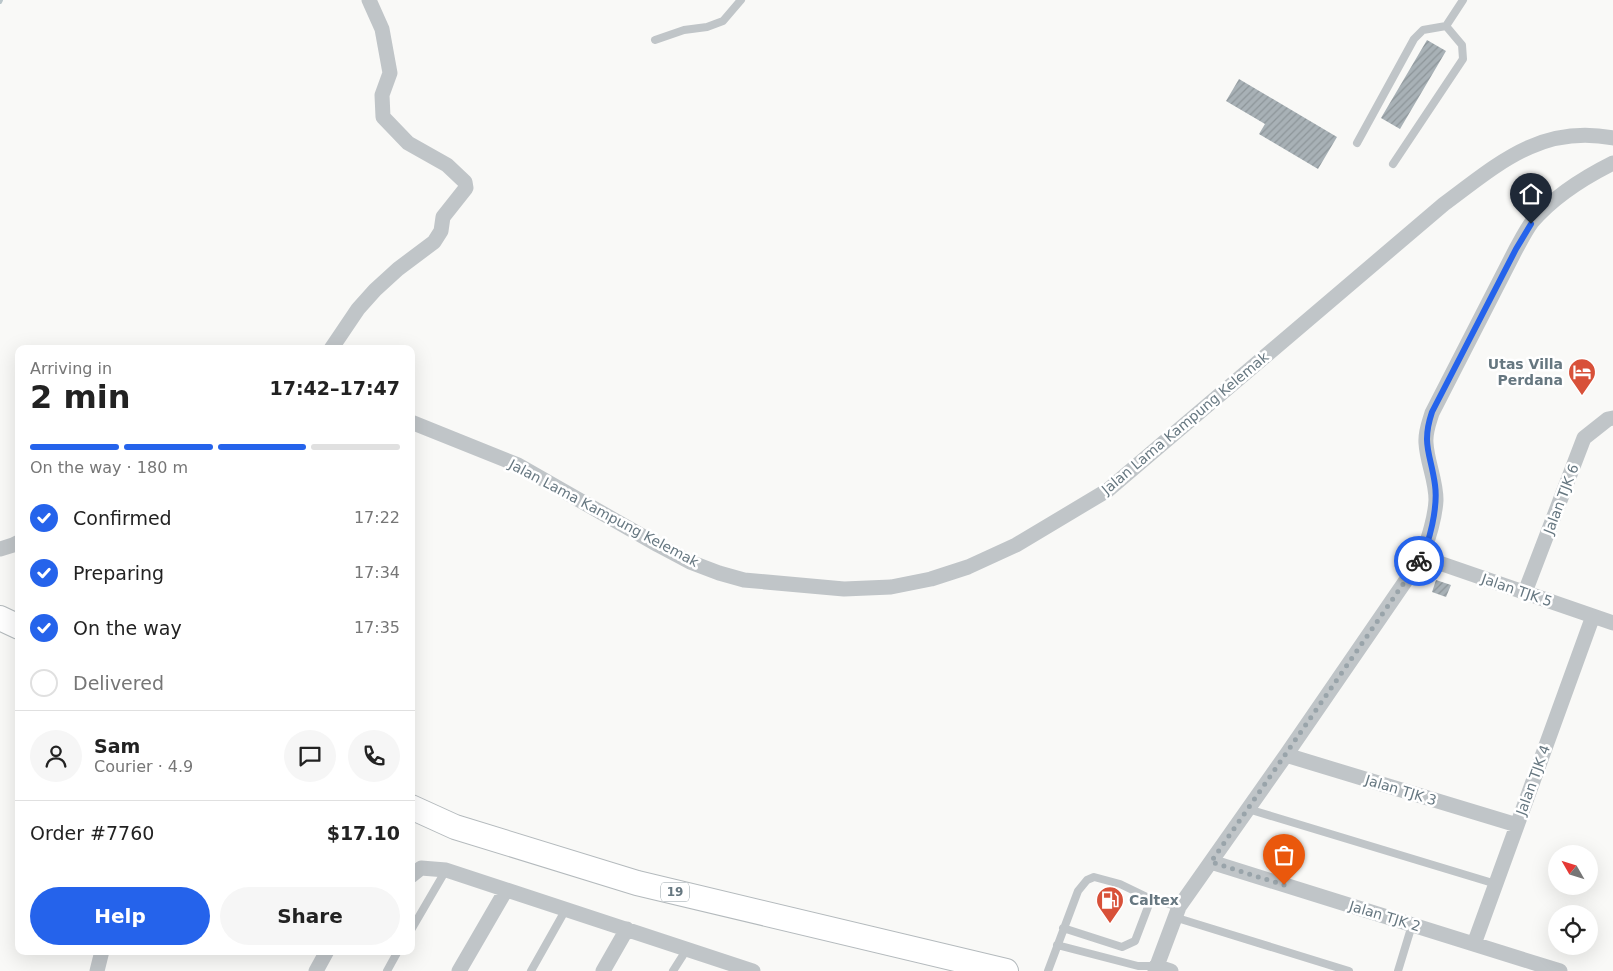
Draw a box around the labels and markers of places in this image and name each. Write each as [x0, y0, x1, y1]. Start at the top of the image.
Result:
pin [1510, 173, 1552, 224]
place label: Utas Villa Perdana [1488, 356, 1563, 388]
hotel icon: Utas Villa Perdana [1567, 357, 1597, 396]
pin [1263, 834, 1305, 885]
fuel station icon: Caltex [1095, 885, 1125, 924]
place label: Caltex [1129, 892, 1179, 908]

